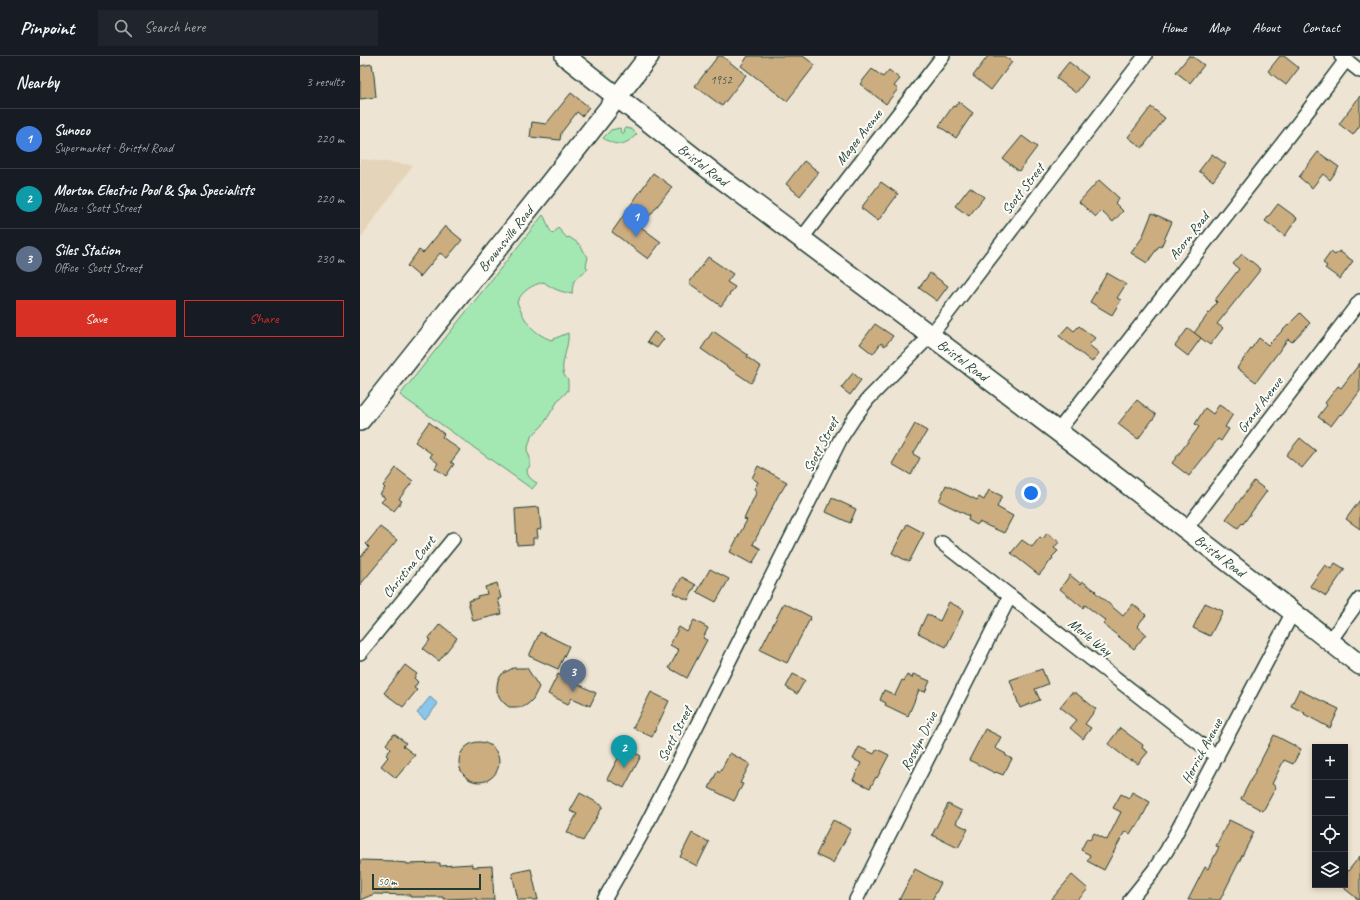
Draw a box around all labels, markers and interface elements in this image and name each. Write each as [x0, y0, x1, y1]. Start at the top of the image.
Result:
search box [98, 10, 378, 46]
text: Pinpoint [20, 16, 74, 40]
icon: search [112, 17, 134, 39]
text: Search here [144, 18, 205, 37]
text: Home [1161, 19, 1187, 36]
text: Map [1209, 19, 1230, 36]
text: About [1252, 19, 1280, 36]
text: Contact [1302, 19, 1340, 36]
text: Nearby [16, 72, 59, 93]
house number: 1952 [710, 72, 733, 88]
text: 3 results [306, 74, 344, 90]
street label: Magee Avenue [832, 105, 887, 168]
text: Sunoco [54, 121, 90, 140]
text: 1 [26, 131, 32, 147]
text: 220 m [316, 131, 344, 147]
text: Supermarket · Bristol Road [54, 140, 173, 156]
street label: Bristol Road [675, 140, 734, 191]
street label: Scott Street [998, 159, 1049, 218]
text: Morton Electric Pool & Spa Specialists [54, 181, 254, 200]
text: 2 [26, 191, 32, 207]
text: 220 m [316, 191, 344, 207]
text: Place · Scott Street [54, 200, 141, 216]
street label: Brownsville Road [474, 201, 538, 275]
pin: 1 [623, 204, 649, 237]
street label: Acorn Road [1165, 207, 1214, 263]
text: Siles Station [54, 241, 120, 260]
text: 3 [26, 251, 32, 267]
text: 230 m [316, 251, 344, 267]
text: Office · Scott Street [54, 260, 142, 276]
button: Save [16, 300, 176, 337]
button: Share [184, 300, 344, 337]
street label: Bristol Road [934, 335, 994, 386]
street label: Grand Avenue [1234, 373, 1287, 436]
street label: Scott Street [800, 413, 844, 475]
your location [1021, 483, 1041, 503]
street label: Bristol Road [1192, 531, 1251, 582]
street label: Christina Court [379, 532, 440, 601]
street label: Merle Way [1065, 615, 1116, 660]
pin: 3 [560, 659, 586, 692]
street label: Scott Street [654, 702, 697, 764]
street label: Roselyn Drive [897, 708, 942, 773]
street label: Herrick Avenue [1178, 714, 1227, 786]
pin: 2 [611, 735, 637, 768]
map controls [1312, 744, 1348, 888]
button: + [1312, 744, 1348, 780]
button: − [1312, 780, 1348, 816]
button: locate [1312, 816, 1348, 852]
button: layers [1312, 852, 1348, 888]
scale bar [372, 872, 481, 891]
text: 50 m [378, 874, 397, 888]

